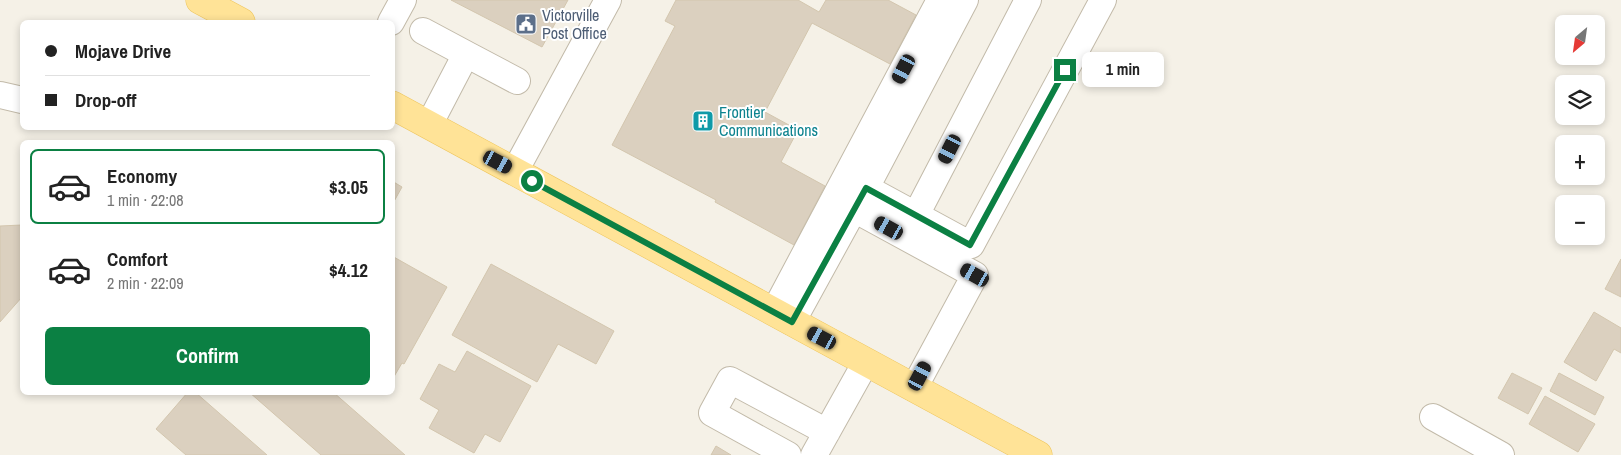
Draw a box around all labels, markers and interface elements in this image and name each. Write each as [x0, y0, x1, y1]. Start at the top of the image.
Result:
place label: Victorville Post Office [542, 4, 607, 44]
public building icon: Victorville Post Office [514, 12, 538, 36]
north arrow [1555, 15, 1605, 65]
map controls [1555, 15, 1605, 245]
text: Mojave Drive [75, 38, 171, 64]
car [890, 52, 917, 86]
callout: 1 min [1082, 52, 1165, 88]
text: 1 min [1106, 58, 1140, 80]
route end [1054, 59, 1076, 81]
button: layers [1555, 75, 1605, 125]
text: Drop-off [75, 87, 136, 113]
place label: Frontier Communications [719, 101, 818, 141]
building icon: Frontier Communications [691, 109, 715, 133]
car [936, 132, 963, 166]
button: + [1555, 135, 1605, 185]
car [481, 148, 514, 176]
text: Economy [107, 163, 177, 189]
icon: car [47, 164, 92, 209]
route start [521, 170, 543, 192]
text: $3.05 [329, 174, 368, 200]
text: 1 min · 22:08 [107, 189, 184, 211]
button: − [1555, 195, 1605, 245]
car [872, 214, 905, 242]
text: Comfort [107, 246, 168, 272]
icon: car [47, 247, 92, 292]
text: $4.12 [329, 257, 368, 283]
car [958, 261, 991, 289]
text: 2 min · 22:09 [107, 272, 184, 294]
car [805, 324, 838, 352]
button: Confirm [45, 327, 370, 385]
car [906, 359, 933, 393]

